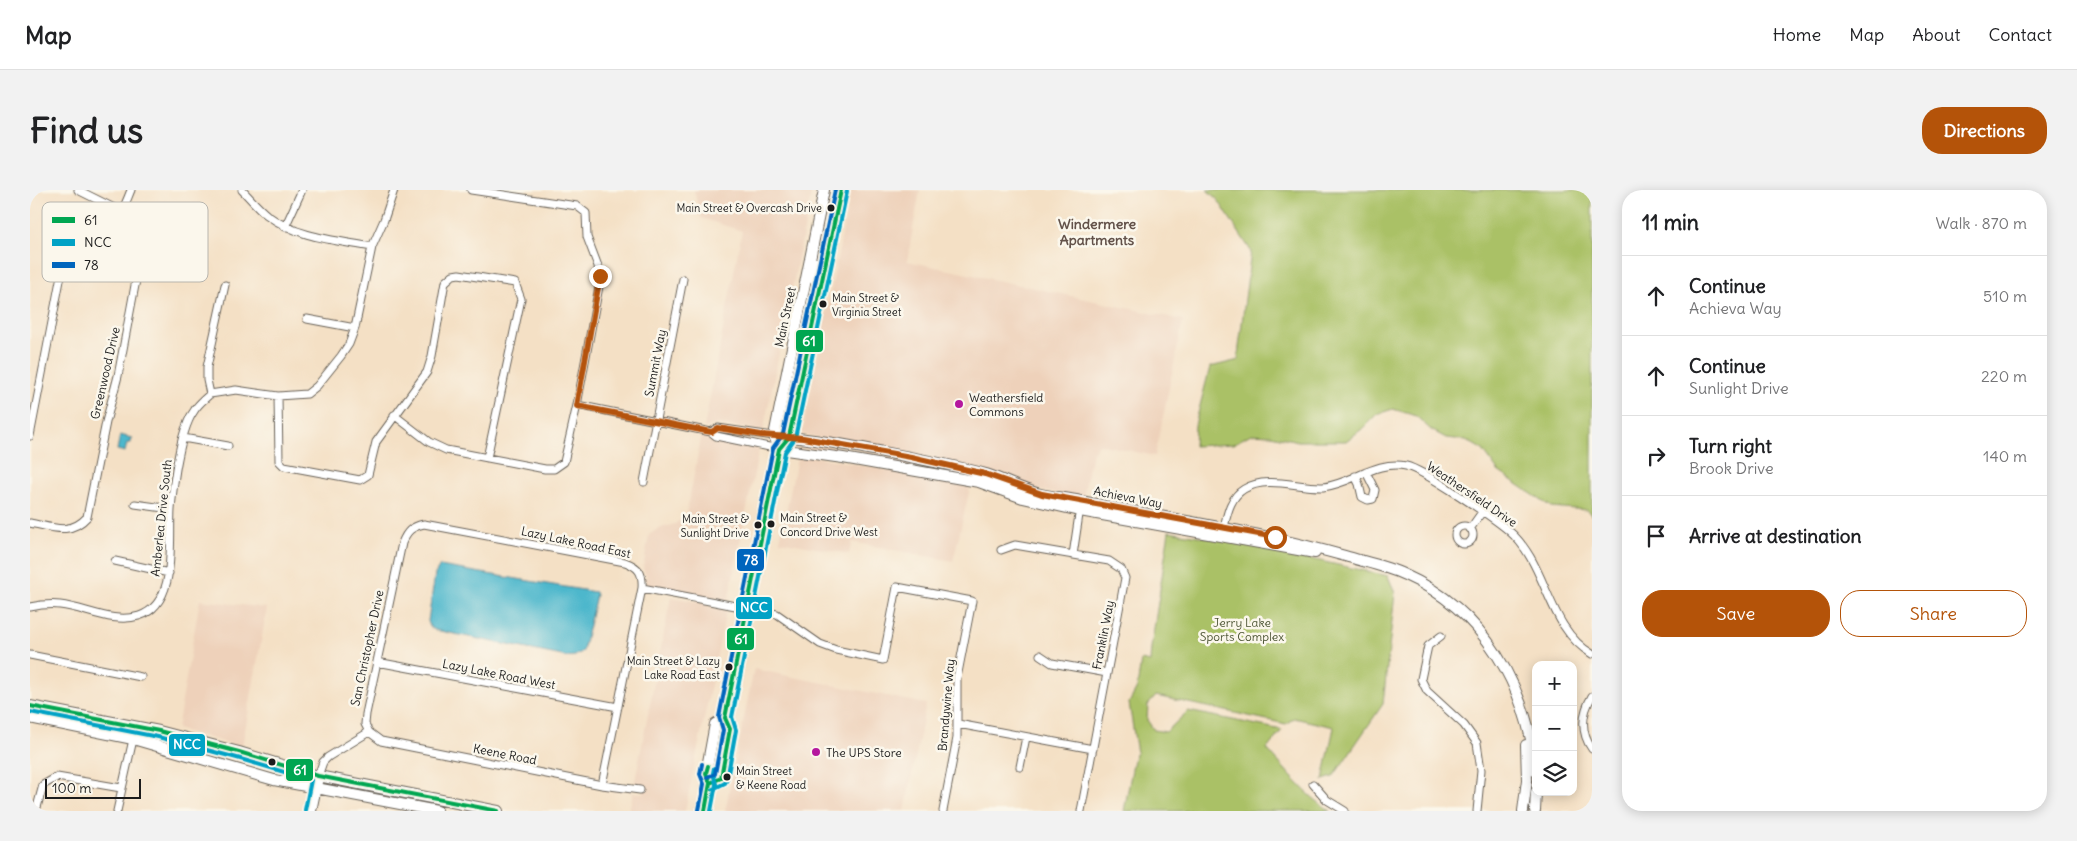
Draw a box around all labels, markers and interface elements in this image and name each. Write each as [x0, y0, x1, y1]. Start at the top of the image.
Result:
text: Map [25, 20, 72, 50]
text: Home [1773, 23, 1821, 46]
text: Map [1849, 23, 1884, 46]
text: About [1912, 23, 1960, 46]
text: Contact [1988, 23, 2052, 46]
button: Directions [1922, 107, 2047, 154]
text: Find us [30, 108, 143, 152]
place label: Main Street & Overcash Drive [676, 201, 822, 215]
legend [42, 202, 208, 282]
marker: Main Street & Overcash Drive [826, 203, 836, 213]
text: 11 min [1642, 209, 1699, 236]
text: 61 [84, 211, 98, 229]
text: Walk · 870 m [1936, 213, 2027, 233]
district label: Windermere Apartments [1058, 215, 1136, 249]
text: NCC [84, 233, 112, 251]
text: 78 [84, 256, 99, 274]
route end [589, 265, 612, 288]
text: Continue [1689, 274, 1766, 298]
icon: ahead [1642, 282, 1670, 310]
street label: Main Street [771, 286, 799, 348]
text: 510 m [1983, 286, 2027, 306]
place label: Main Street & Virginia Street [832, 291, 902, 319]
text: Achieva Way [1689, 298, 1782, 318]
marker: Main Street & Virginia Street [818, 299, 828, 309]
street label: Greenwood Drive [87, 325, 123, 421]
street label: Summit Way [641, 328, 669, 398]
line badge: 61 [795, 329, 824, 353]
text: 61 [802, 332, 816, 350]
text: Continue [1689, 354, 1766, 378]
icon: ahead [1642, 362, 1670, 390]
text: 220 m [1981, 366, 2027, 386]
text: Sunlight Drive [1689, 378, 1789, 398]
place label: Weathersfield Commons [969, 390, 1043, 419]
marker: Weathersfield Commons [953, 398, 965, 410]
text: Turn right [1689, 434, 1772, 458]
icon: right [1642, 442, 1670, 470]
text: 140 m [1983, 446, 2027, 466]
street label: Weathersfield Drive [1424, 458, 1520, 530]
text: Brook Drive [1689, 458, 1774, 478]
street label: Amberlea Drive South [147, 459, 175, 577]
street label: Achieva Way [1092, 483, 1164, 511]
place label: Main Street & Concord Drive West [780, 511, 878, 539]
place label: Main Street & Sunlight Drive [680, 512, 750, 540]
marker: Main Street & Concord Drive West [766, 519, 776, 529]
marker: Main Street & Sunlight Drive [753, 520, 763, 530]
icon: arrive [1642, 522, 1670, 550]
street label: Lazy Lake Road East [520, 523, 632, 561]
text: Arrive at destination [1689, 524, 1862, 548]
route start [1264, 526, 1287, 549]
line badge: 78 [736, 548, 765, 572]
text: 78 [744, 551, 758, 569]
street label: San Christopher Drive [347, 589, 387, 707]
button: Save [1642, 590, 1830, 637]
button: Share [1840, 590, 2027, 637]
line badge: NCC [735, 596, 773, 620]
text: NCC [740, 598, 768, 616]
street label: Franklin Way [1089, 599, 1117, 671]
park label: Jerry Lake Sports Complex [1200, 615, 1284, 644]
line badge: 61 [726, 627, 755, 651]
text: 61 [734, 630, 748, 648]
place label: Main Street & Lazy Lake Road East [627, 654, 720, 682]
street label: Lazy Lake Road West [441, 656, 557, 692]
street label: Brandywine Way [934, 658, 958, 752]
map controls [1532, 661, 1577, 796]
button: + [1532, 661, 1577, 706]
marker: Main Street & Lazy Lake Road East [724, 662, 734, 672]
button: − [1532, 706, 1577, 751]
line badge: NCC [168, 733, 206, 757]
text: NCC [173, 735, 201, 753]
street label: Keene Road [472, 740, 538, 768]
place label: The UPS Store [826, 745, 902, 760]
marker: The UPS Store [810, 746, 822, 758]
button: layers [1532, 751, 1577, 796]
unlabelled marker [267, 757, 277, 767]
line badge: 61 [285, 758, 314, 782]
text: 61 [293, 761, 307, 779]
place label: Main Street & Keene Road [736, 764, 807, 792]
marker: Main Street & Keene Road [722, 772, 732, 782]
scale bar [45, 776, 141, 799]
text: 100 m [52, 779, 92, 797]

